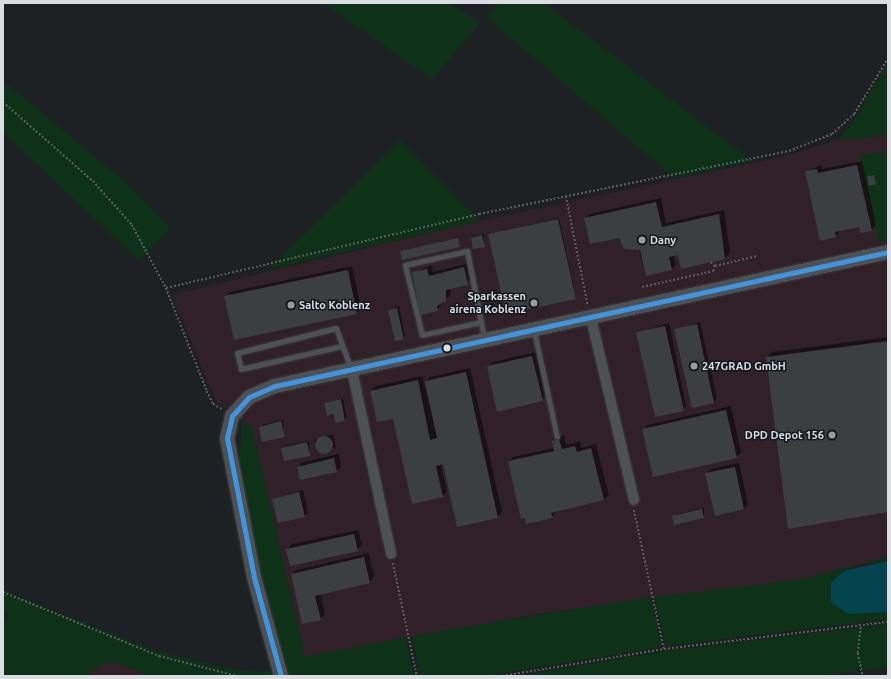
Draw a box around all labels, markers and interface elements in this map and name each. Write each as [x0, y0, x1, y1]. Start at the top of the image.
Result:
place label: Dany [650, 233, 676, 247]
marker: Dany [637, 235, 647, 245]
place label: Sparkassen airena Koblenz [450, 290, 526, 316]
place label: Salto Koblenz [299, 298, 370, 312]
marker: Sparkassen airena Koblenz [529, 298, 539, 308]
marker: Salto Koblenz [286, 300, 296, 310]
unlabelled marker [442, 343, 452, 353]
place label: 247GRAD GmbH [702, 359, 786, 373]
marker: 247GRAD GmbH [689, 361, 699, 371]
place label: DPD Depot 156 [745, 428, 824, 442]
marker: DPD Depot 156 [827, 430, 837, 440]

